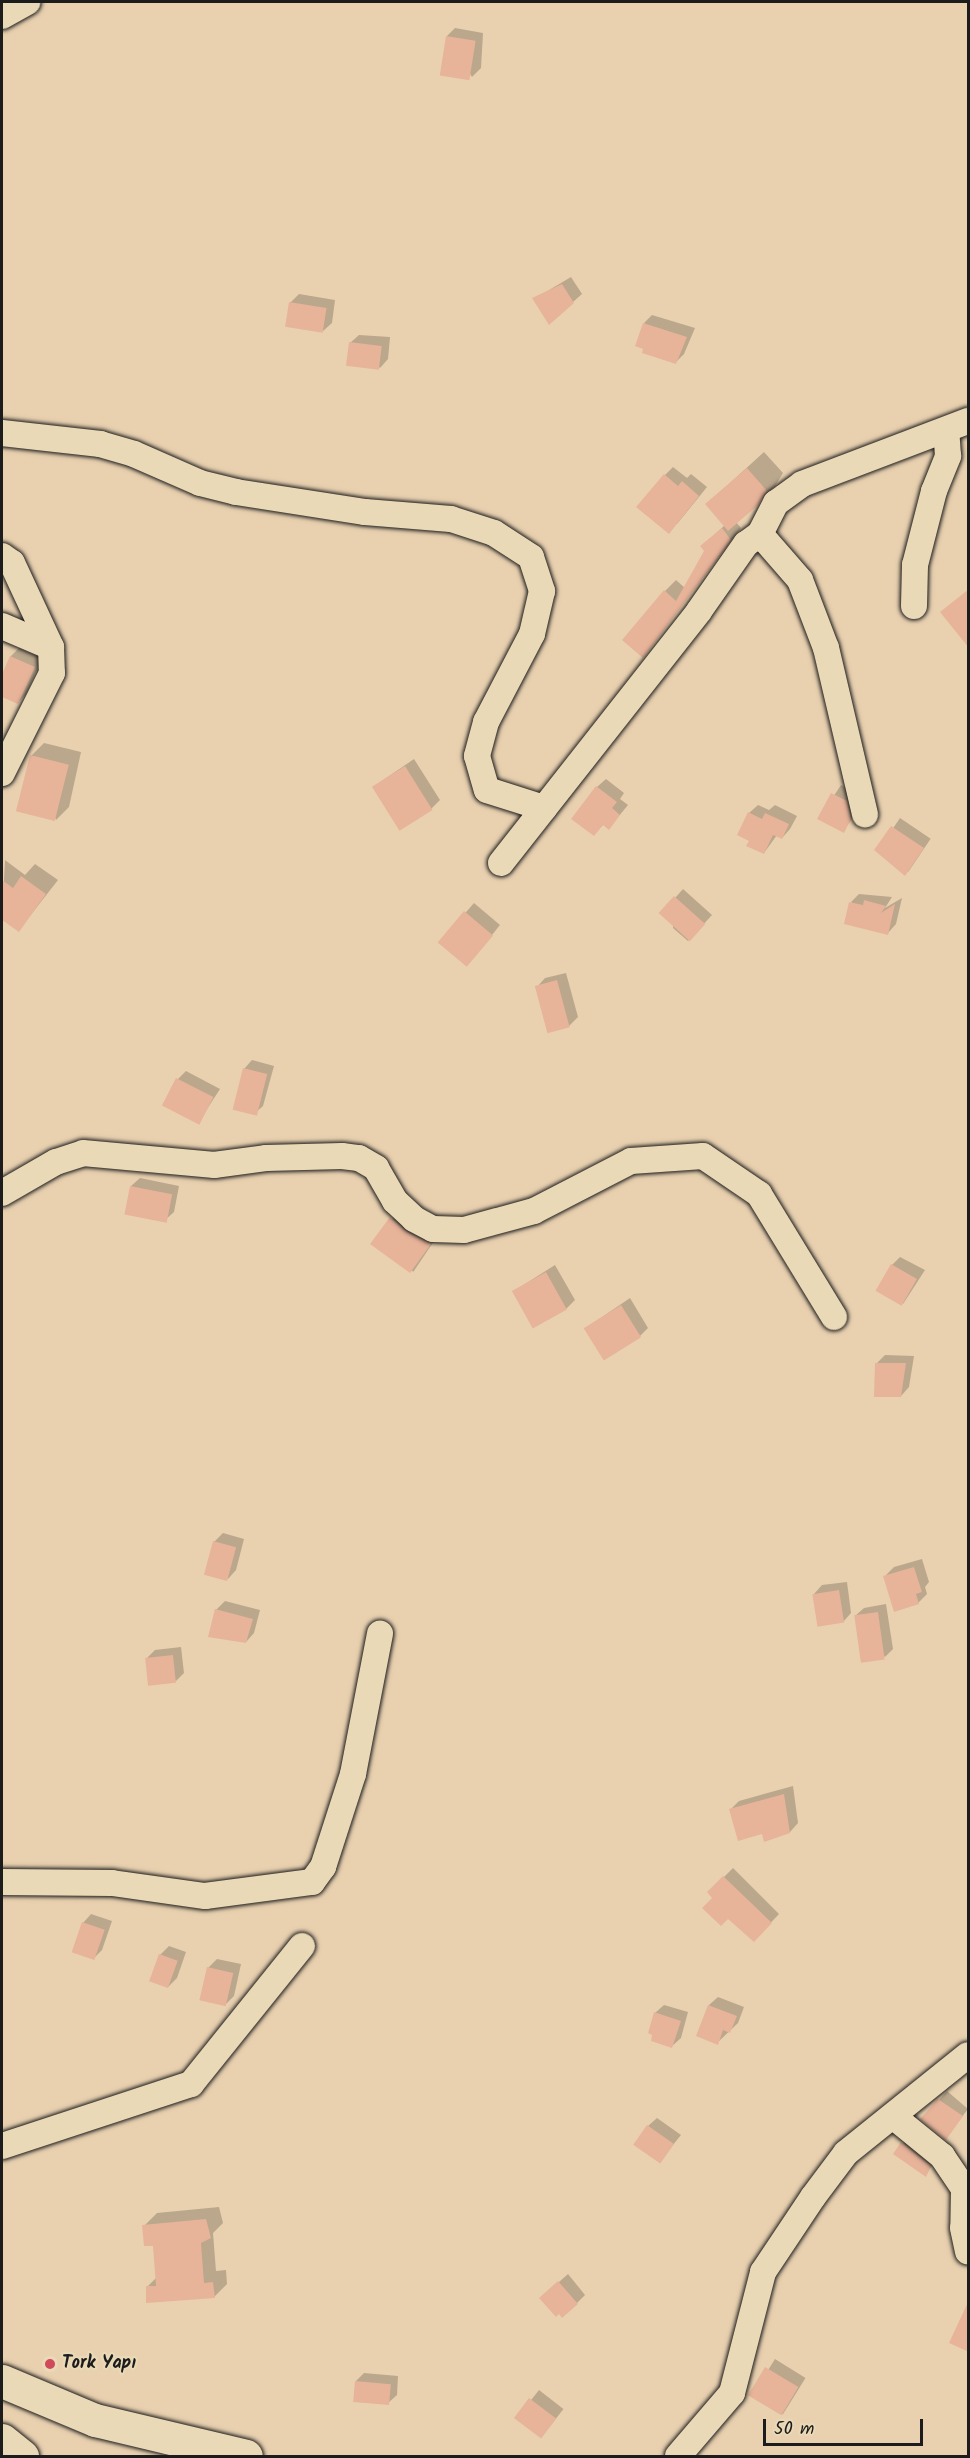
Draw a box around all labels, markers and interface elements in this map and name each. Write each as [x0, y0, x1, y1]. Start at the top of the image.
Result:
place label: Tork Yapı [62, 2353, 136, 2375]
marker: Tork Yapı [43, 2357, 57, 2371]
scale bar [766, 2407, 926, 2445]
text: 50 m [774, 2415, 814, 2444]

